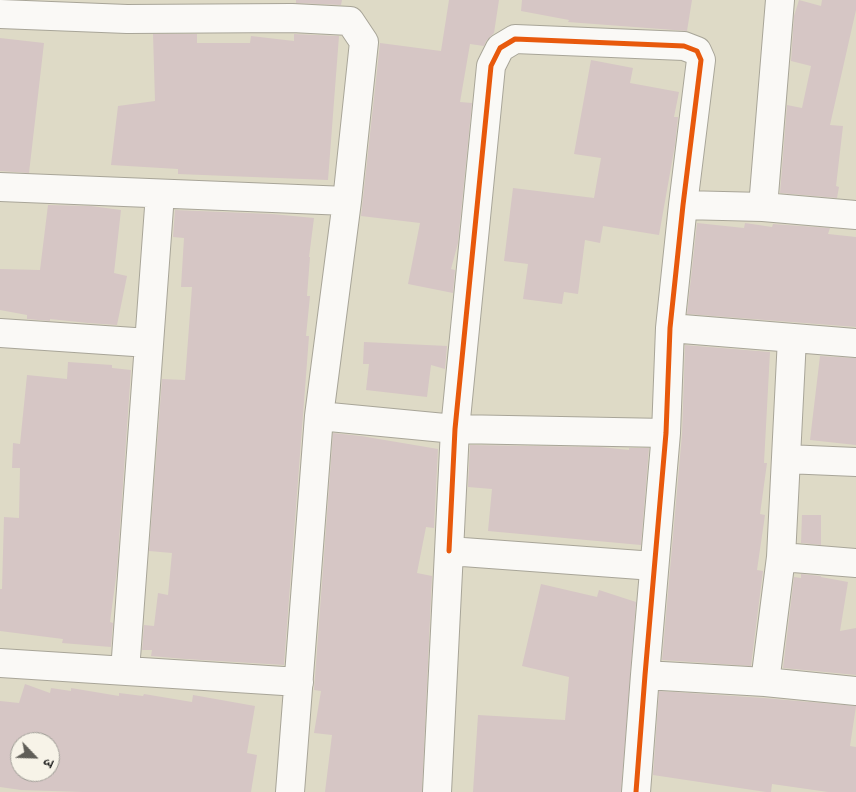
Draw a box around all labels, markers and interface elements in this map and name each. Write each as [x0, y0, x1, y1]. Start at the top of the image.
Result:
north arrow [10, 732, 60, 782]
text: उ [40, 757, 56, 769]

